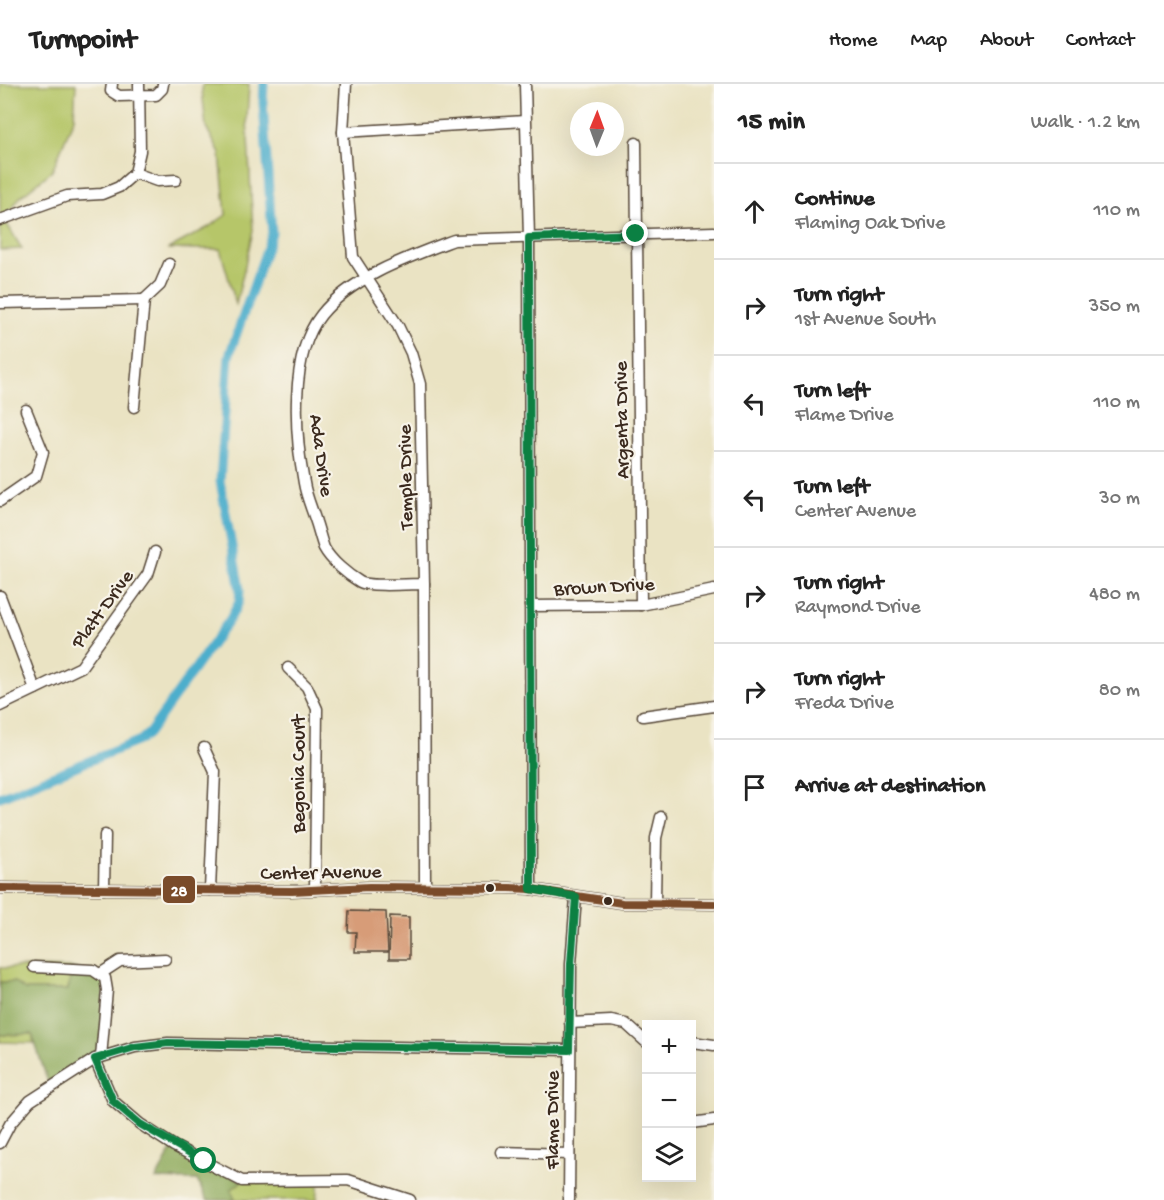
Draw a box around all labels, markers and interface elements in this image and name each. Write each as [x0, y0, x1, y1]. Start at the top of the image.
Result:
text: Turnpoint [30, 25, 136, 58]
text: Home [829, 29, 877, 54]
text: Map [910, 29, 947, 54]
text: About [980, 29, 1033, 54]
text: Contact [1066, 29, 1134, 54]
north arrow [570, 102, 624, 156]
text: 15 min [738, 108, 805, 139]
text: Walk · 1.2 km [1031, 112, 1140, 135]
text: Continue [795, 187, 875, 213]
icon: ahead [738, 195, 771, 228]
text: 110 m [1094, 200, 1140, 223]
text: Flaming Oak Drive [795, 213, 945, 236]
route end [622, 220, 648, 246]
text: Turn right [795, 283, 883, 309]
icon: right [738, 291, 771, 324]
text: 350 m [1089, 296, 1140, 319]
text: 1st Avenue South [795, 309, 936, 332]
street label: Argenta Drive [611, 360, 636, 479]
text: Turn left [795, 379, 869, 405]
icon: left [738, 387, 771, 420]
text: 110 m [1094, 392, 1140, 415]
text: Flame Drive [795, 405, 894, 428]
street label: Ada Drive [302, 413, 337, 499]
street label: Temple Drive [395, 424, 420, 531]
text: Turn left [795, 475, 869, 501]
icon: left [738, 483, 771, 516]
text: 30 m [1099, 488, 1140, 511]
text: Center Avenue [795, 501, 916, 524]
street label: Platt Drive [67, 566, 140, 655]
text: Turn right [795, 571, 883, 597]
street label: Brown Drive [552, 574, 656, 603]
icon: right [738, 579, 771, 612]
text: 480 m [1089, 584, 1140, 607]
text: Raymond Drive [795, 597, 921, 620]
text: Turn right [795, 667, 883, 693]
icon: right [738, 675, 771, 708]
text: 80 m [1099, 680, 1140, 703]
text: Freda Drive [795, 693, 894, 716]
street label: Begonia Court [289, 713, 312, 834]
icon: arrive [738, 771, 771, 804]
text: Arrive at destination [795, 774, 985, 800]
street label: Center Avenue [260, 862, 382, 887]
line badge: 28 [162, 875, 196, 904]
unlabelled marker [484, 882, 496, 894]
text: 28 [171, 884, 188, 903]
unlabelled marker [602, 895, 614, 907]
map controls [642, 1020, 696, 1182]
button: + [642, 1020, 696, 1074]
street label: Flame Drive [543, 1070, 566, 1170]
button: − [642, 1074, 696, 1128]
button: layers [642, 1128, 696, 1182]
route start [190, 1147, 216, 1173]

